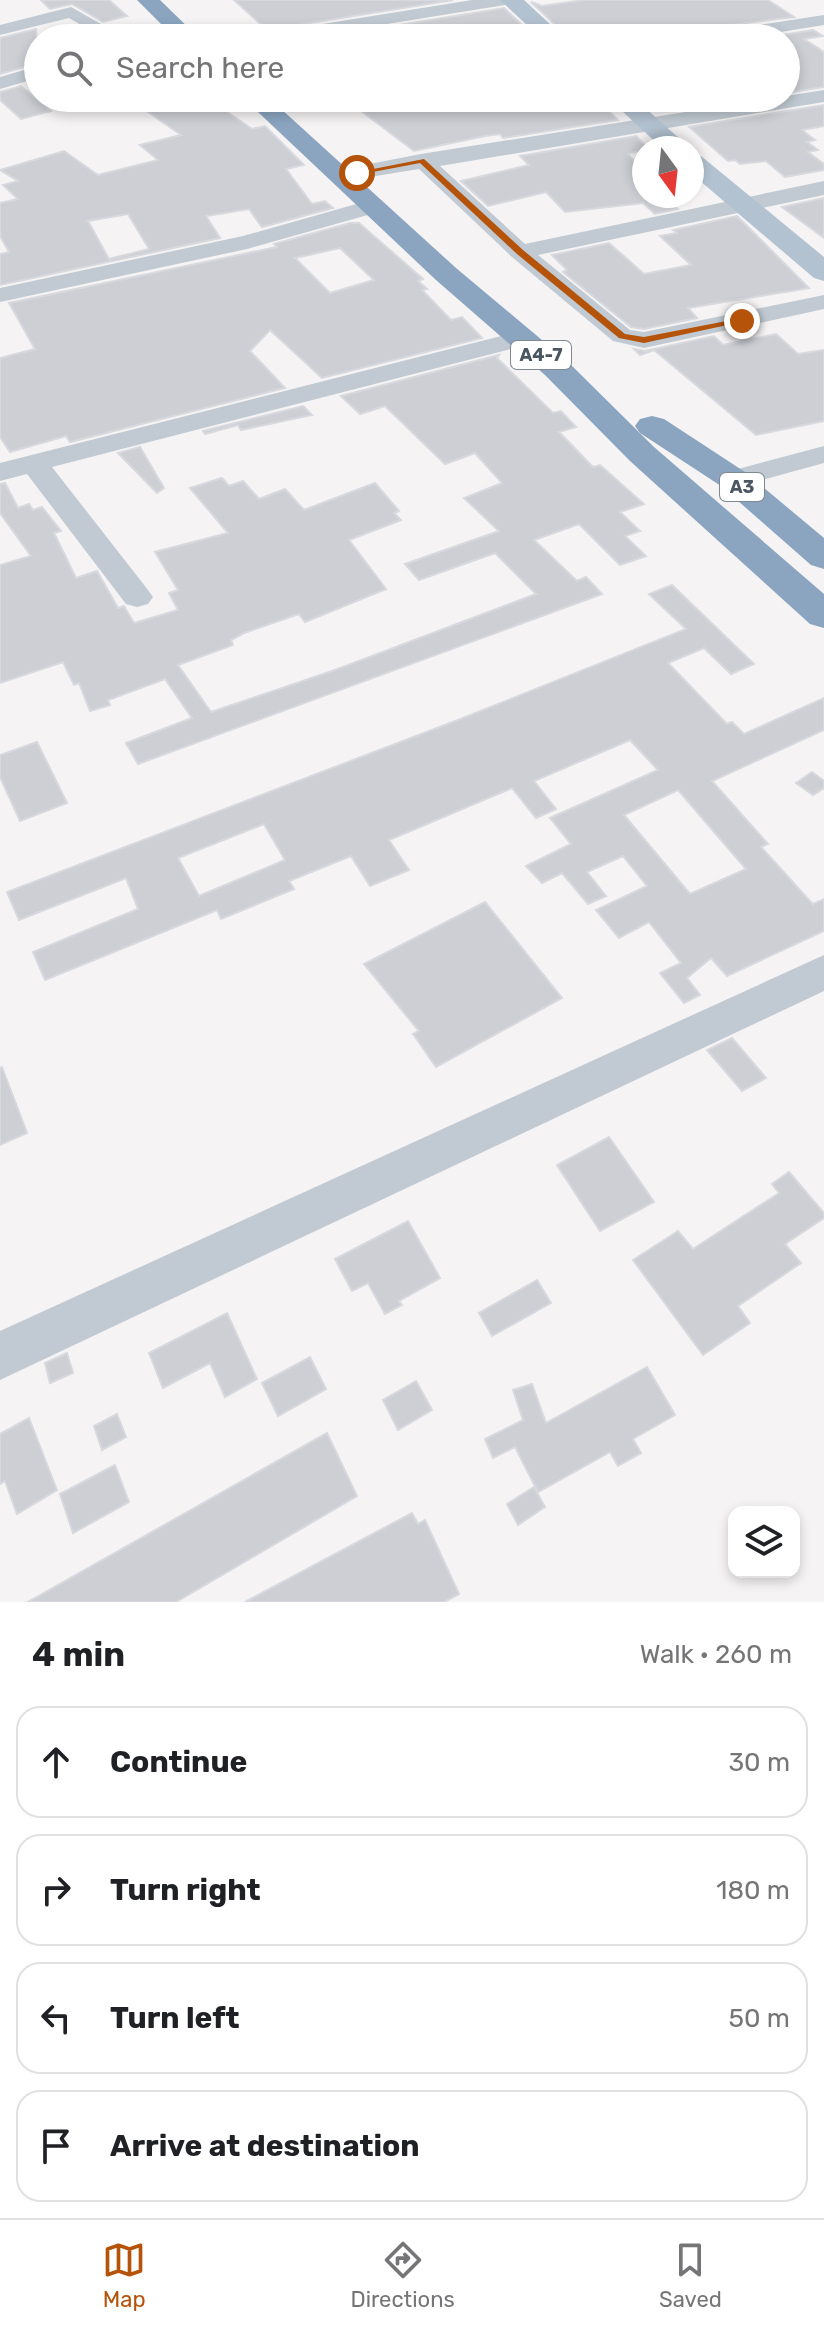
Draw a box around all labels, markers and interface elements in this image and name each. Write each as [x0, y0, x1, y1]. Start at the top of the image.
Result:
search box [24, 24, 800, 112]
icon: search [52, 46, 96, 90]
text: Search here [116, 50, 284, 86]
north arrow [632, 136, 704, 208]
route start [339, 155, 375, 191]
route end [724, 303, 760, 339]
road number: A4-7 [511, 341, 571, 369]
road number: A3 [720, 473, 764, 501]
map controls [728, 1506, 800, 1578]
button: layers [728, 1506, 800, 1578]
text: 4 min [32, 1634, 125, 1675]
text: Walk · 260 m [640, 1639, 792, 1670]
icon: ahead [34, 1740, 78, 1784]
text: Continue [110, 1744, 247, 1780]
text: 30 m [728, 1747, 790, 1778]
icon: right [34, 1868, 78, 1912]
text: Turn right [110, 1872, 261, 1908]
text: 180 m [716, 1875, 790, 1906]
icon: left [34, 1996, 78, 2040]
text: Turn left [110, 2000, 240, 2036]
text: 50 m [729, 2003, 790, 2034]
icon: arrive [34, 2124, 78, 2168]
text: Arrive at destination [110, 2128, 420, 2164]
tab: Map [102, 2238, 146, 2313]
tab: Directions [350, 2238, 455, 2313]
tab: Saved [659, 2238, 722, 2313]

